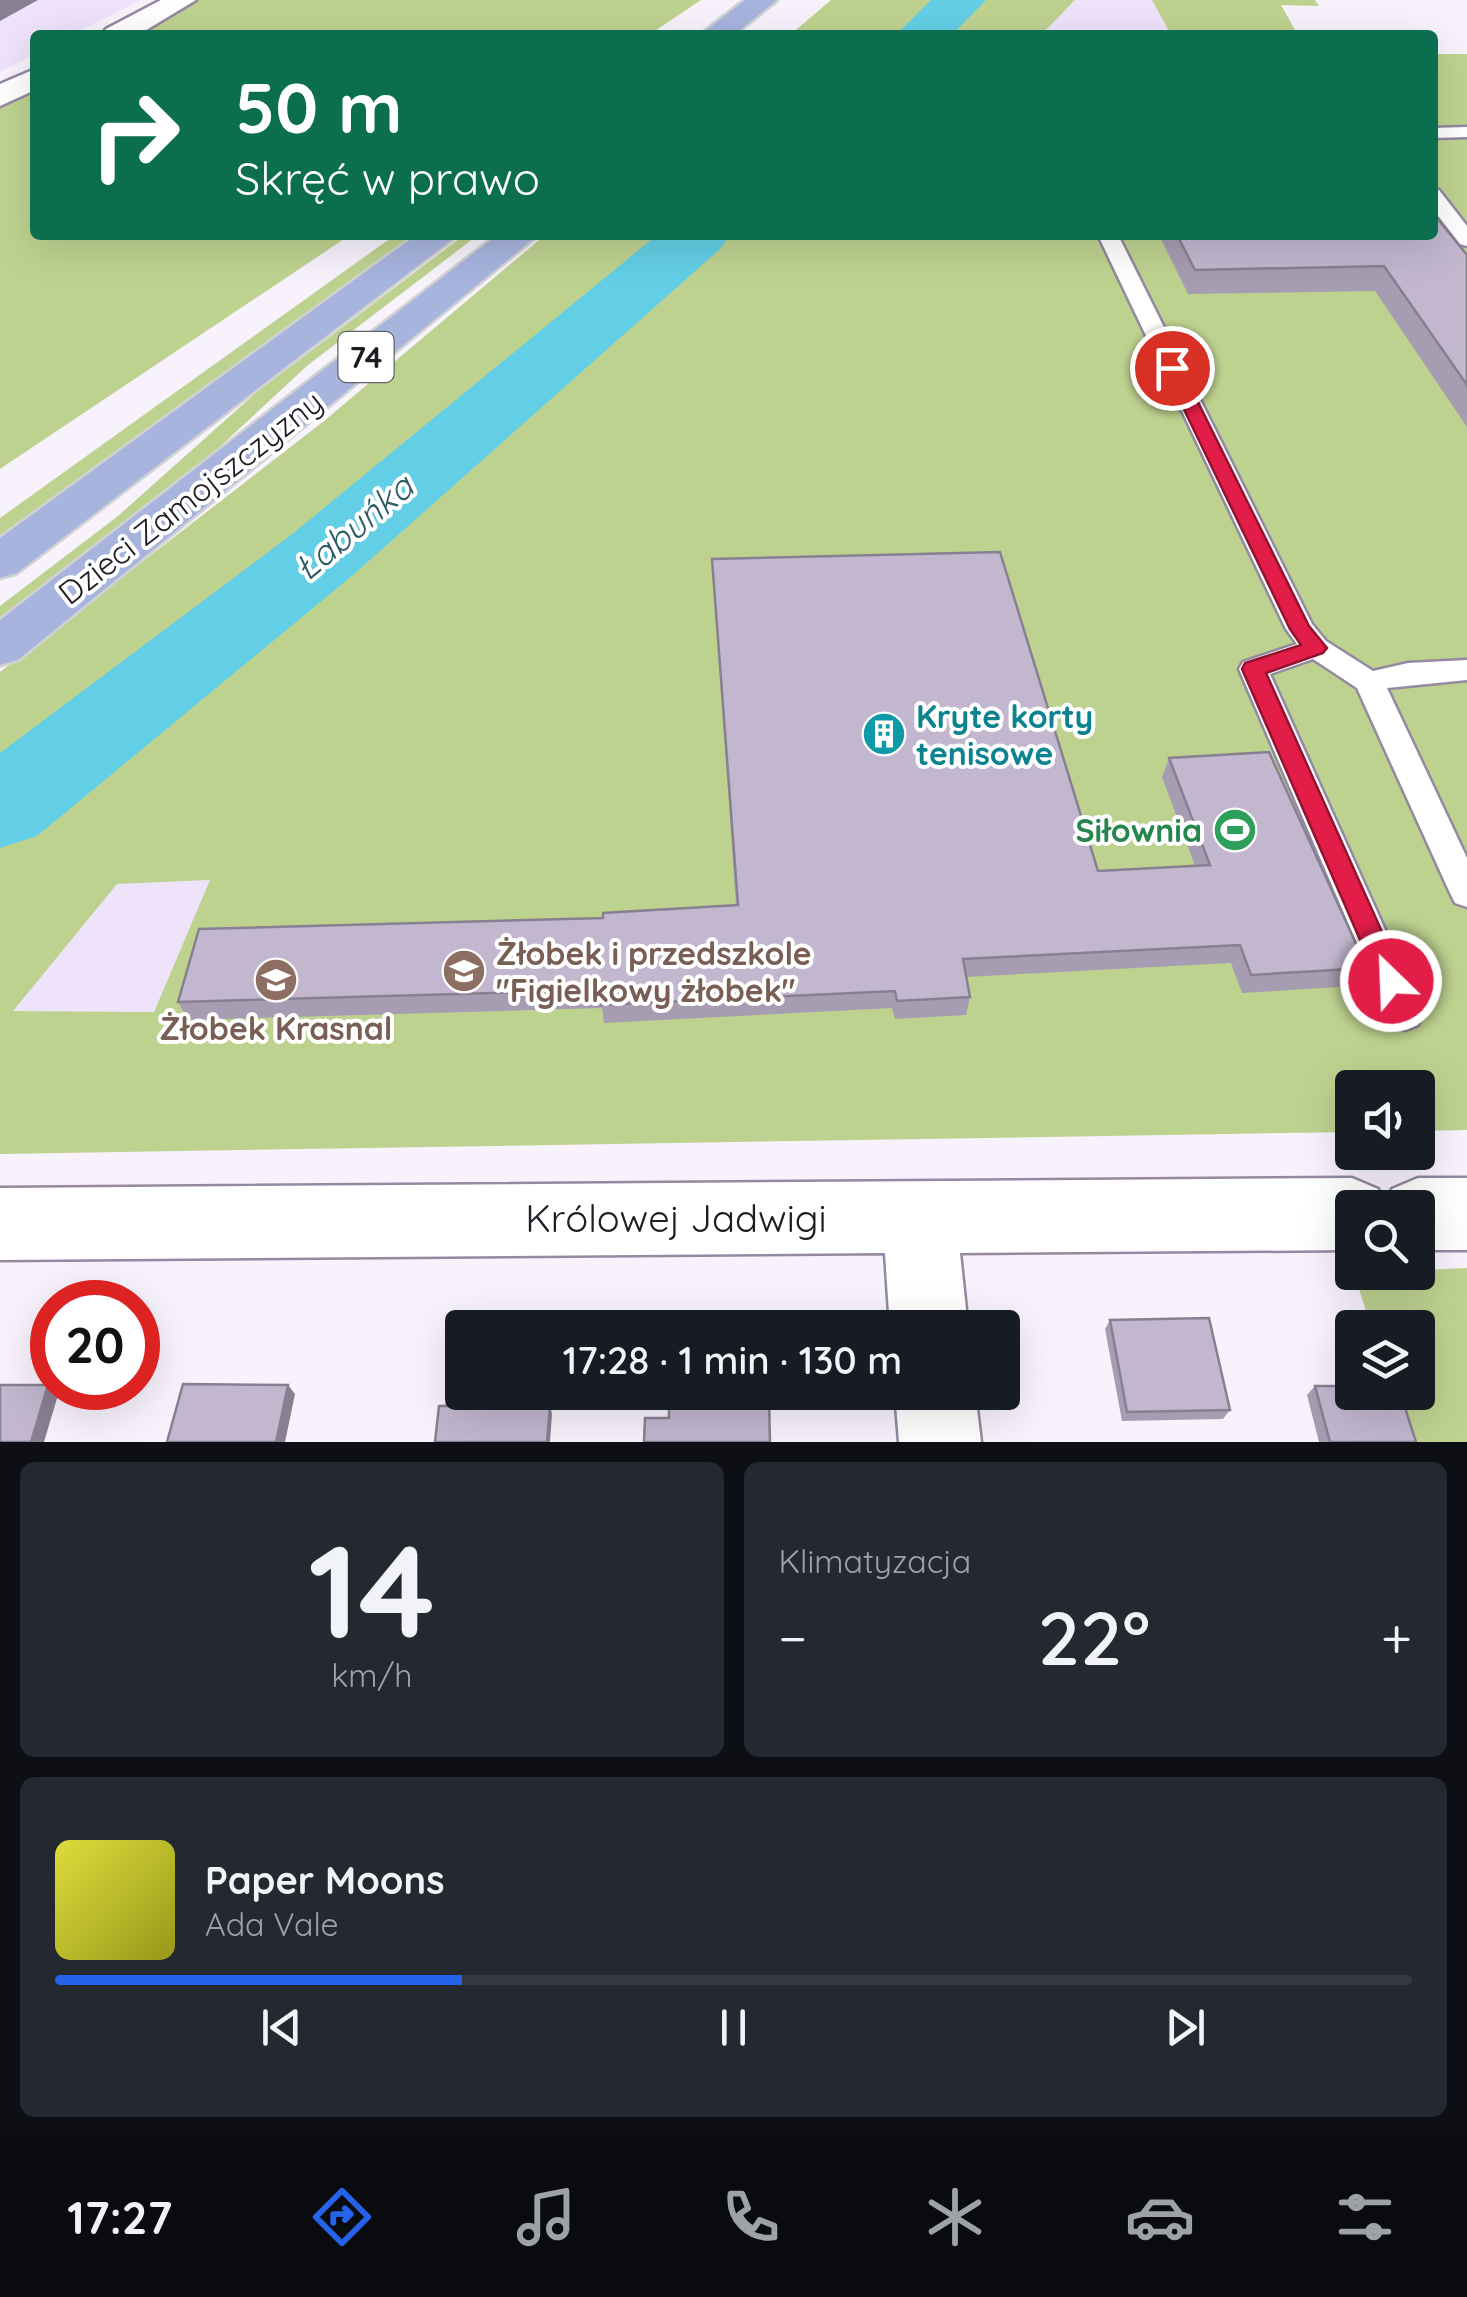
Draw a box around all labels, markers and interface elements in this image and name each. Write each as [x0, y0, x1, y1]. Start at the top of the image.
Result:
text: 50 m [235, 63, 402, 151]
icon: right [70, 70, 200, 200]
text: Skręć w prawo [235, 150, 540, 206]
pin [1130, 326, 1215, 411]
road number: 74 [338, 332, 394, 382]
icon: arrive [1145, 341, 1200, 396]
street label: Dzieci Zamojszczyzny [50, 381, 330, 613]
water label: Łabuńka [284, 463, 423, 590]
place label: Kryte korty tenisowe [916, 696, 1093, 773]
building icon: Kryte korty tenisowe [861, 711, 907, 757]
sports icon: Siłownia [1212, 807, 1258, 853]
place label: Siłownia [1075, 810, 1202, 850]
position arrow [1339, 929, 1443, 1033]
place label: Żłobek i przedszkole "Figielkowy żłobek" [496, 933, 812, 1010]
school or university icon: Żłobek i przedszkole "Figielkowy żłobek" [441, 948, 487, 994]
school or university icon: Żłobek Krasnal [253, 957, 299, 1003]
place label: Żłobek Krasnal [159, 1008, 393, 1048]
map controls [1335, 1070, 1435, 1410]
button: sound [1335, 1070, 1435, 1170]
button: search [1335, 1190, 1435, 1290]
street label: Królowej Jadwigi [525, 1194, 827, 1242]
speed limit sign: 20 [30, 1280, 160, 1410]
button: layers [1335, 1310, 1435, 1410]
text: 17:28 · 1 min · 130 m [563, 1336, 902, 1384]
text: 14 [308, 1508, 435, 1671]
text: Klimatyzacja [779, 1541, 971, 1581]
text: 22° [1038, 1590, 1150, 1684]
text: − [779, 1603, 807, 1672]
text: + [1381, 1603, 1412, 1672]
text: km/h [331, 1655, 412, 1695]
text: Paper Moons [205, 1856, 445, 1904]
text: Ada Vale [205, 1904, 339, 1944]
icon: previous [254, 2000, 309, 2055]
icon: pause [706, 2000, 761, 2055]
icon: next [1158, 2000, 1213, 2055]
icon: directions [307, 2182, 377, 2252]
icon: music [511, 2182, 581, 2252]
icon: phone [716, 2182, 786, 2252]
icon: climate [920, 2182, 990, 2252]
icon: car [1125, 2182, 1195, 2252]
icon: filters [1330, 2182, 1400, 2252]
text: 17:27 [67, 2189, 172, 2245]

